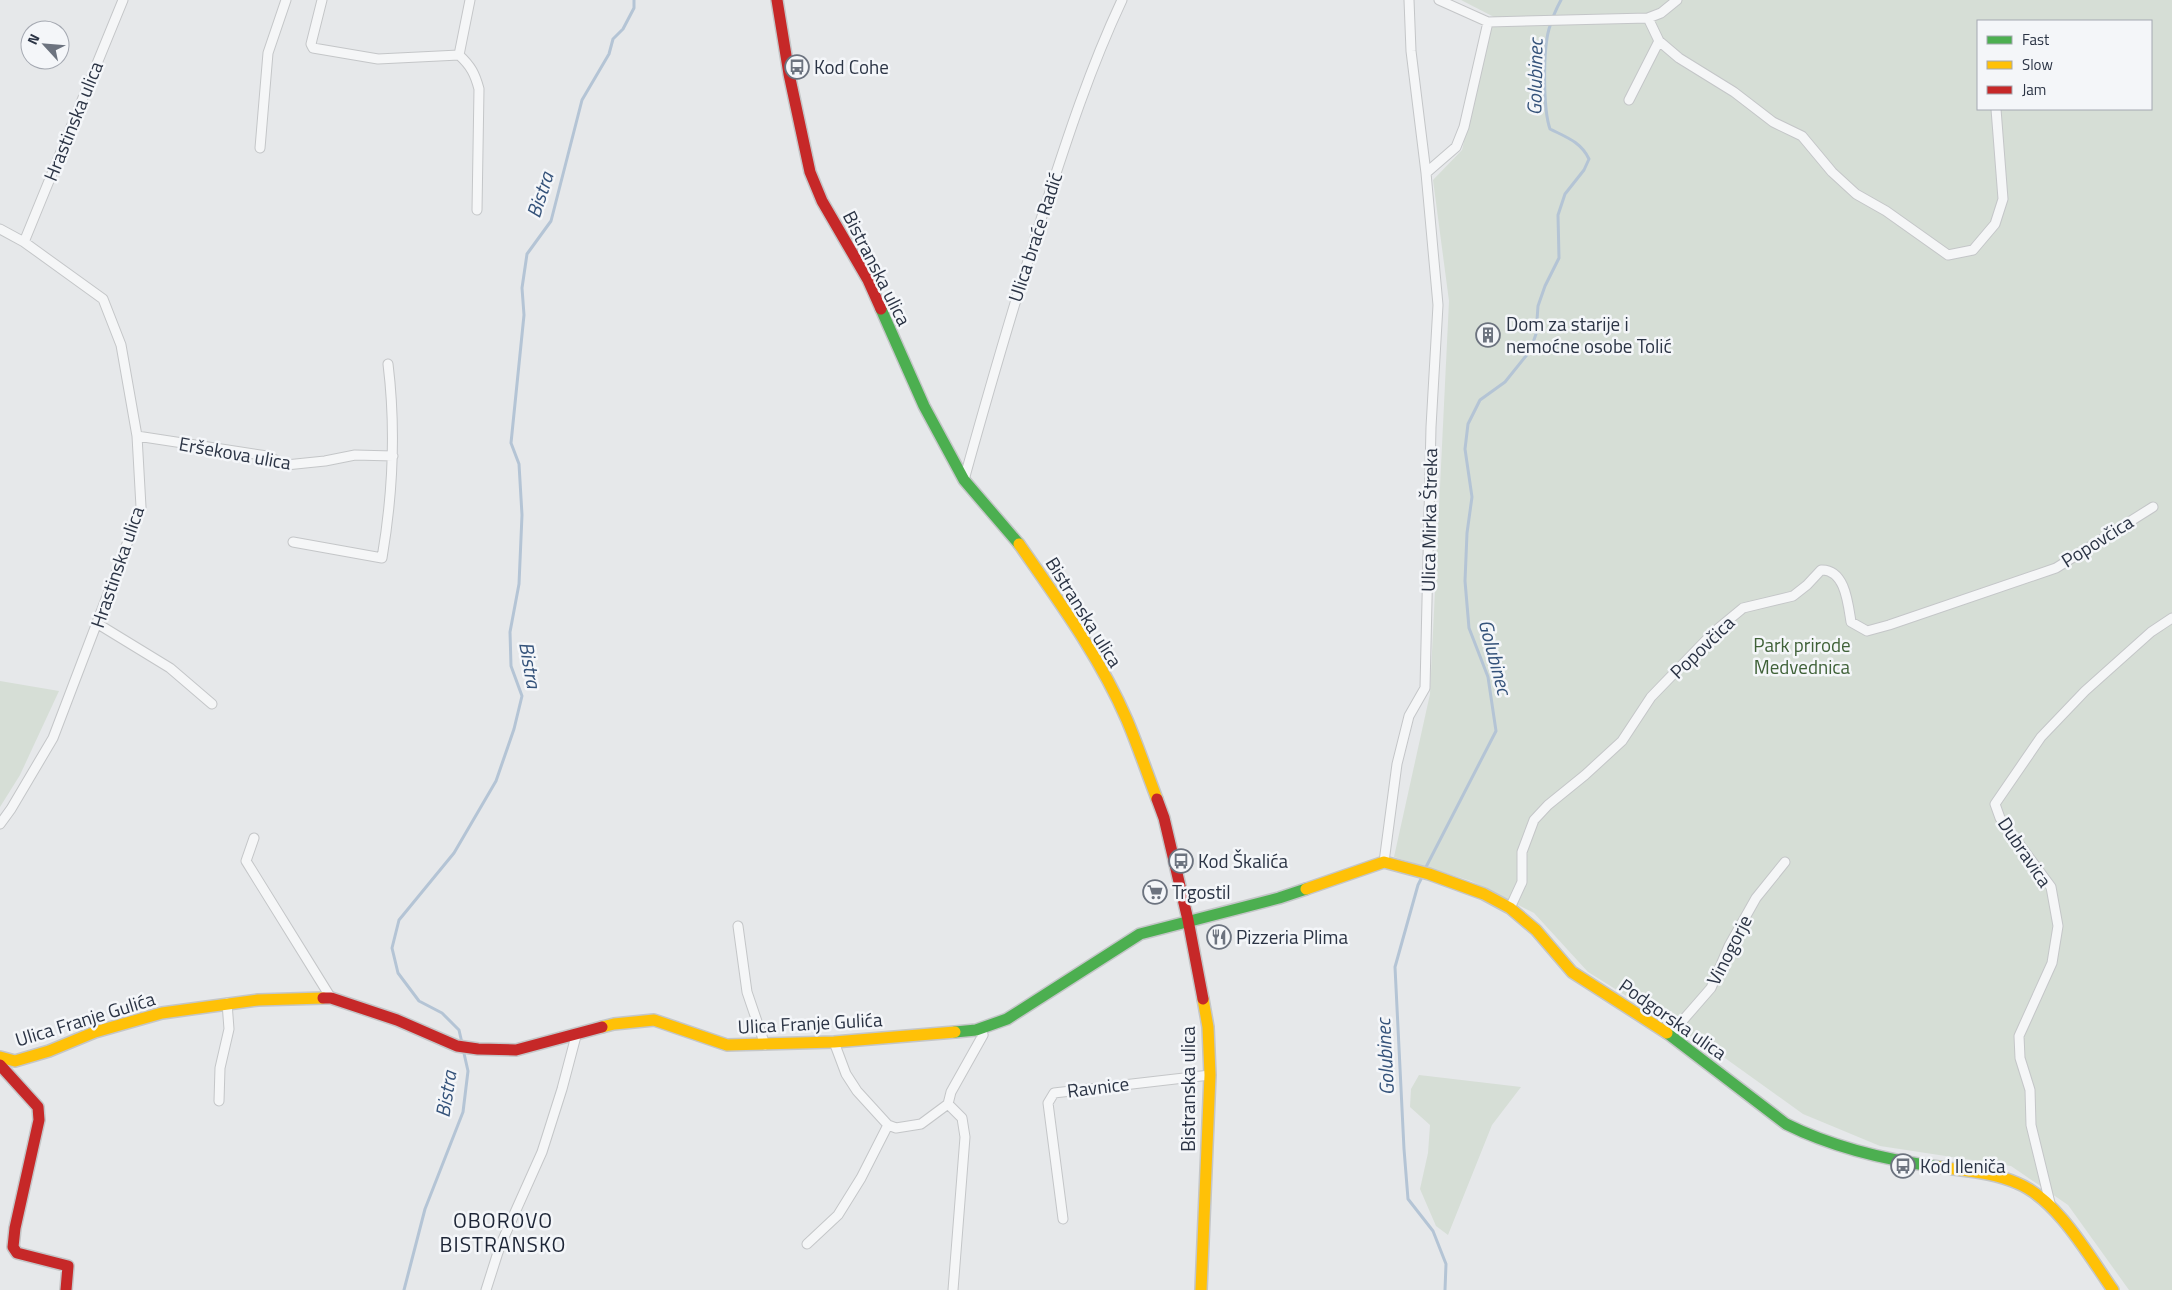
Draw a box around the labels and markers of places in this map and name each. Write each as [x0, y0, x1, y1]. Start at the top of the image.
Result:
place label: Kod Cohe [814, 52, 889, 81]
bus stop icon: Kod Cohe [784, 54, 810, 80]
place label: Dom za starije i nemoćne osobe Tolić [1506, 309, 1672, 360]
building icon: Dom za starije i nemoćne osobe Tolić [1475, 322, 1501, 348]
place label: Kod Škalića [1198, 846, 1288, 875]
bus stop icon: Kod Škalića [1168, 848, 1194, 874]
place label: Trgostil [1172, 877, 1231, 906]
supermarket icon: Trgostil [1142, 879, 1168, 905]
place label: Pizzeria Plima [1236, 922, 1348, 951]
restaurant icon: Pizzeria Plima [1206, 924, 1232, 950]
place label: Kod Ileniča [1920, 1151, 2006, 1180]
bus stop icon: Kod Ileniča [1890, 1153, 1916, 1179]

